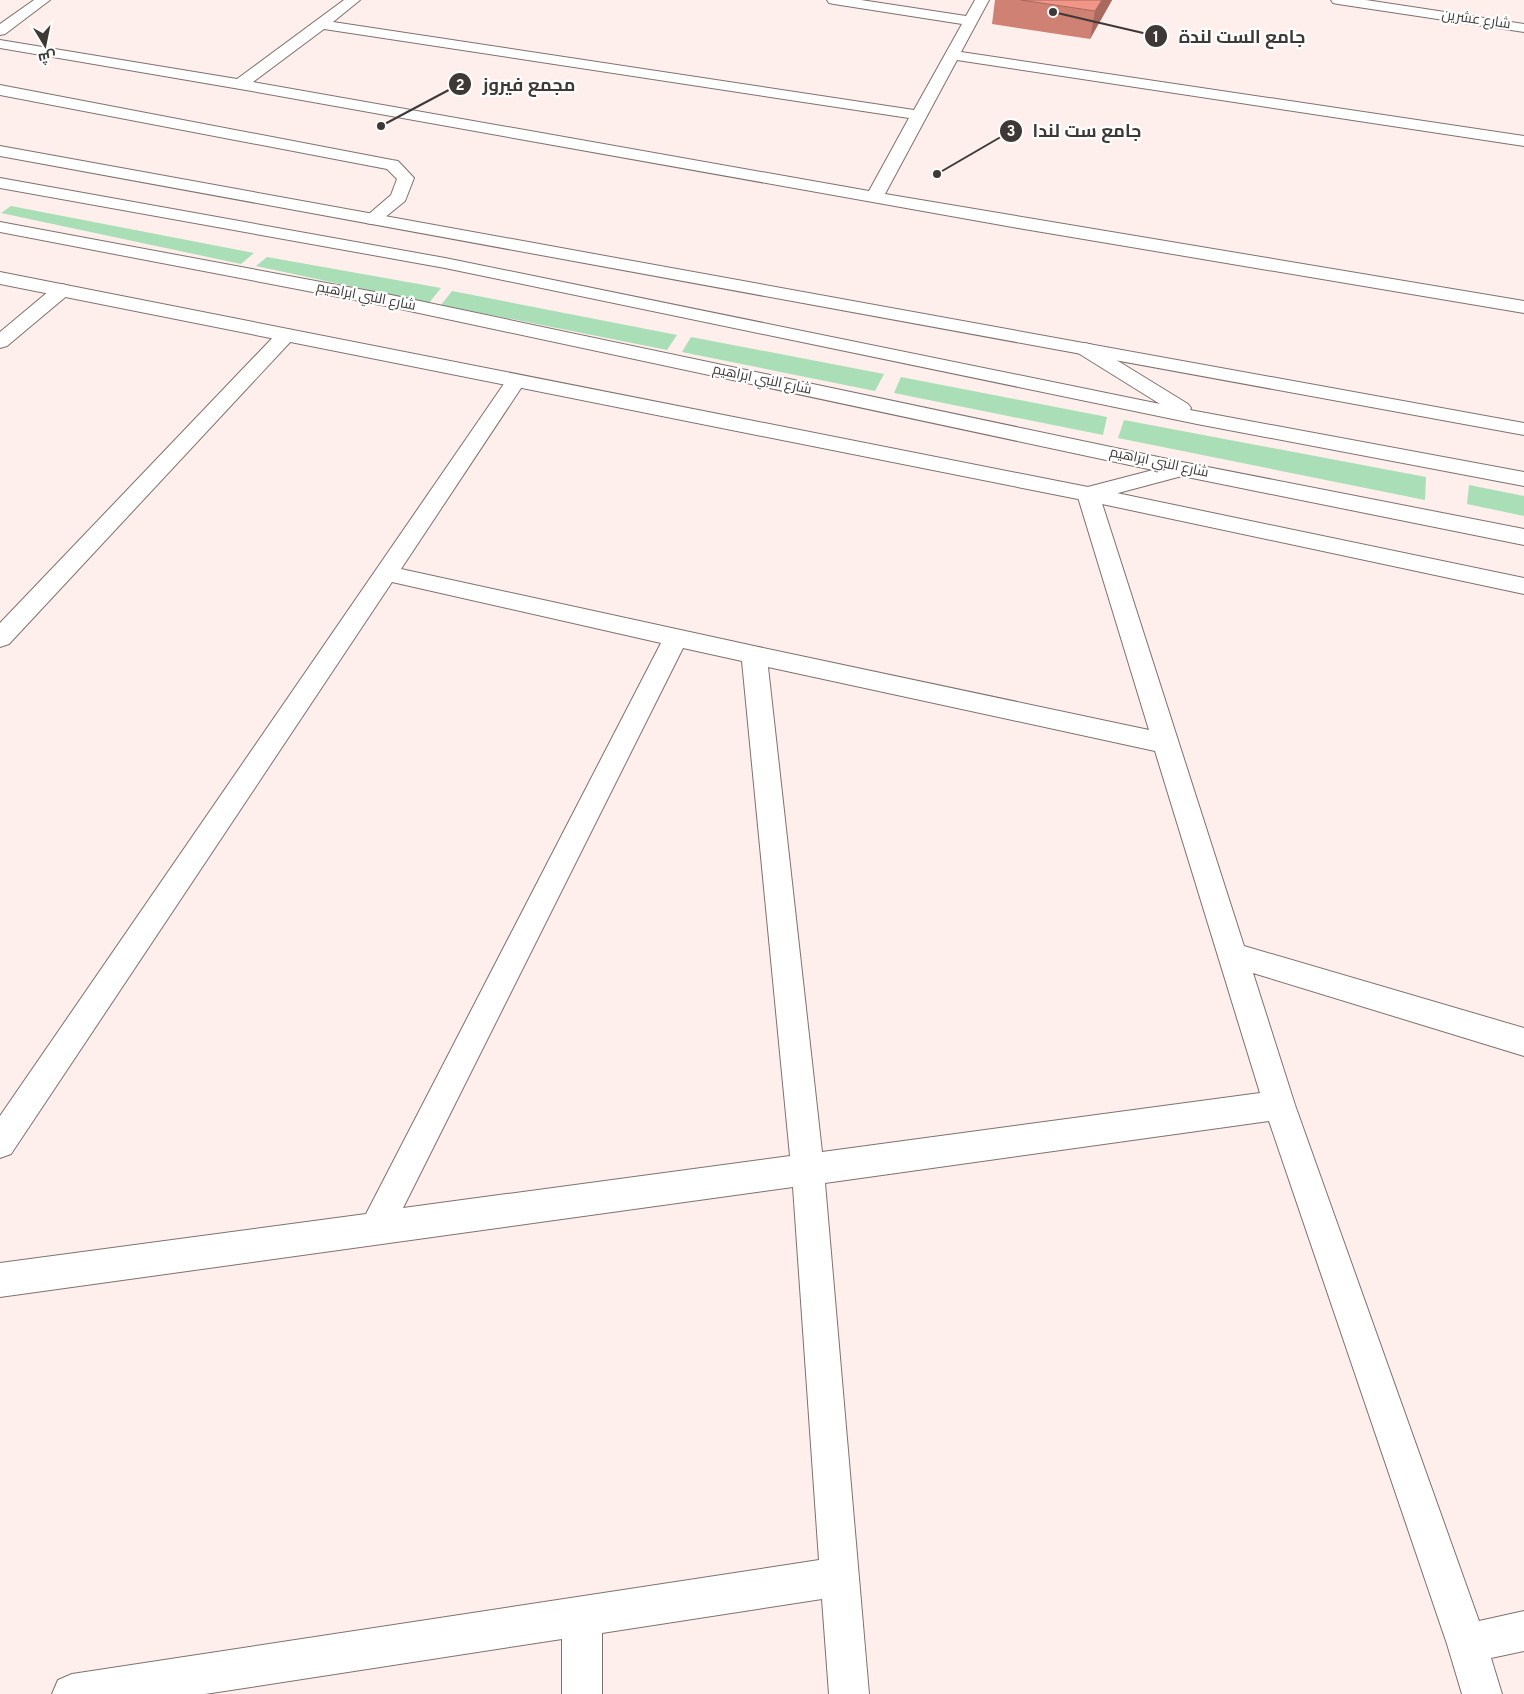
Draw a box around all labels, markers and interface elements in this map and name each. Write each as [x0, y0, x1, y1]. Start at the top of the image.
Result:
street label: شارع عشرين [1440, 7, 1512, 33]
north arrow [20, 20, 70, 70]
callout: جامع الست لندة [1143, 20, 1315, 53]
text: جامع الست لندة [1179, 27, 1305, 50]
text: 1 [1153, 29, 1159, 48]
text: ش [37, 46, 57, 67]
callout: مجمع فيروز [448, 68, 585, 101]
text: مجمع فيروز [482, 75, 575, 98]
text: 2 [455, 77, 465, 96]
callout: جامع ست لندا [998, 114, 1152, 147]
text: جامع ست لندا [1033, 121, 1141, 144]
text: 3 [1007, 123, 1016, 142]
street label: شارع النبي ابراهيم [314, 279, 417, 317]
street label: شارع النبي ابراهيم [710, 361, 813, 401]
street label: شارع النبي ابراهيم [1107, 444, 1210, 484]

